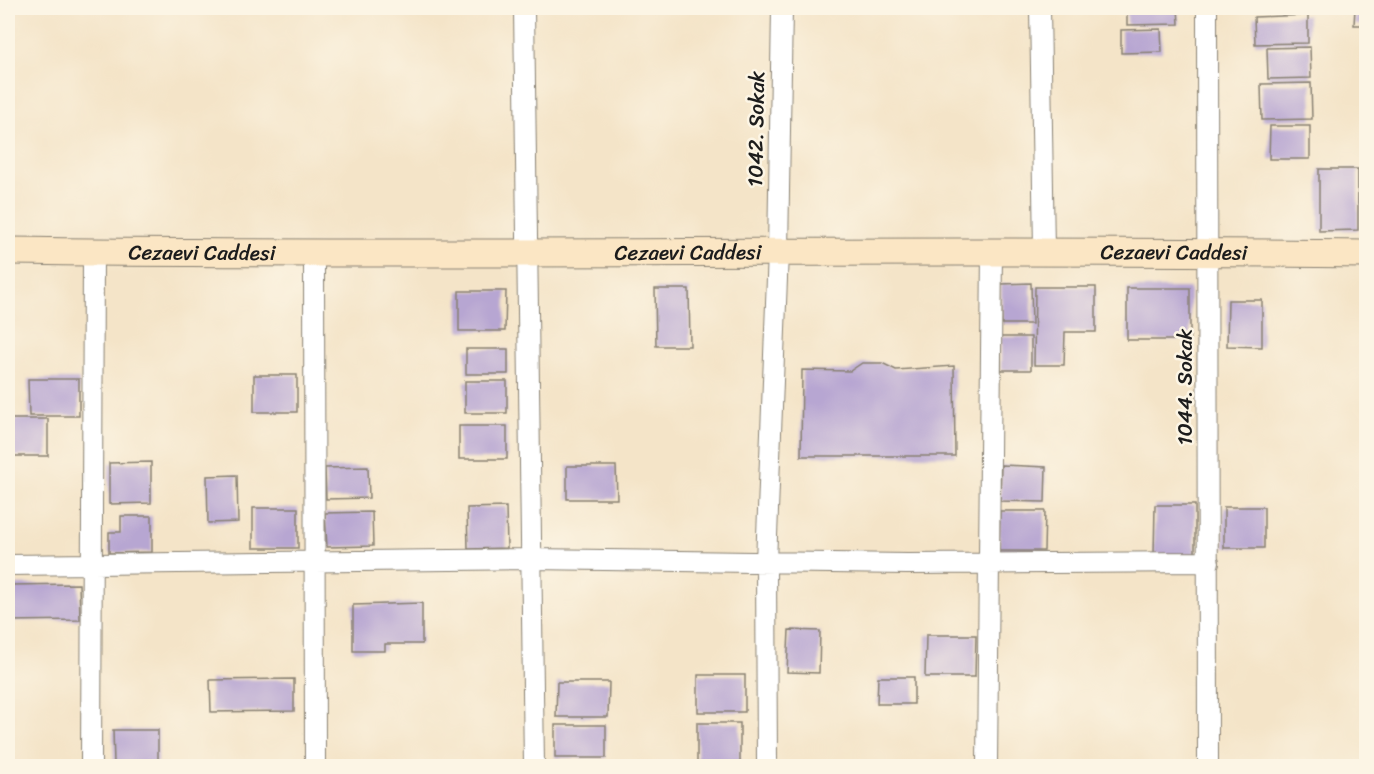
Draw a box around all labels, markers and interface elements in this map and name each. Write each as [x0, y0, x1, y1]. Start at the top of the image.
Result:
street label: 1042. Sokak [736, 71, 776, 187]
street label: Cezaevi Caddesi [128, 233, 277, 272]
street label: Cezaevi Caddesi [614, 233, 763, 272]
street label: Cezaevi Caddesi [1100, 233, 1249, 272]
street label: 1044. Sokak [1166, 328, 1204, 446]

